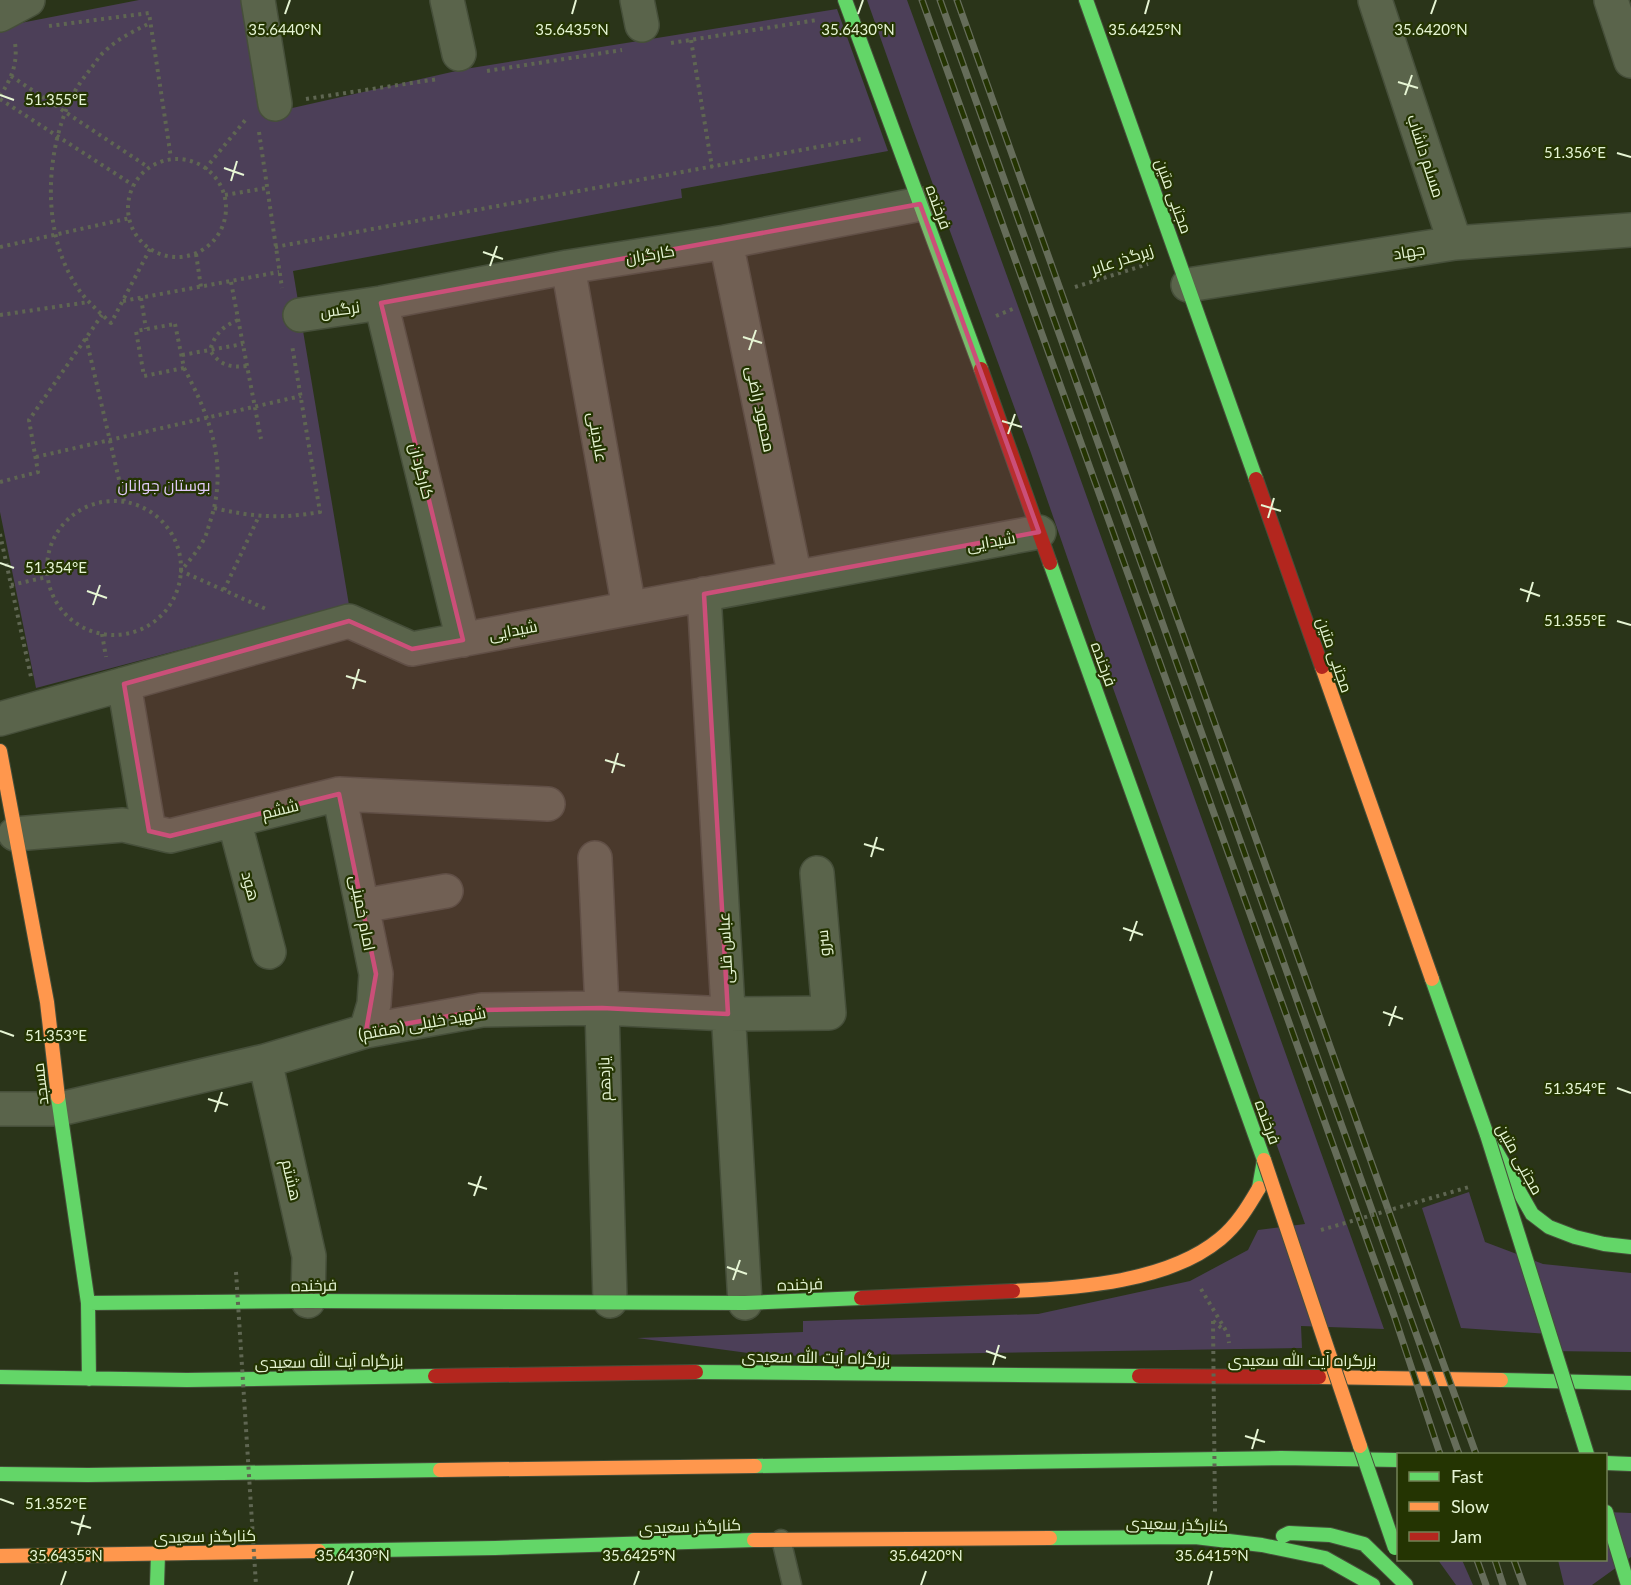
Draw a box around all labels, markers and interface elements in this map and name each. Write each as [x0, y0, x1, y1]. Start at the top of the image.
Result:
text: 35.6440°N [248, 20, 322, 38]
text: 35.6435°N [535, 20, 609, 38]
text: 35.6430°N [821, 20, 895, 38]
text: 35.6425°N [1108, 20, 1182, 38]
text: 35.6420°N [1394, 20, 1468, 38]
text: 51.355°E [25, 90, 87, 108]
street label: مسلم داشاب [1401, 112, 1449, 201]
text: 51.356°E [1544, 143, 1606, 161]
street label: مجتبی متین [1150, 156, 1197, 237]
street label: فرخنده [922, 182, 956, 232]
street label: جهاد [1392, 239, 1426, 264]
street label: کارگران [624, 240, 676, 269]
street label: زیرگذر عابر [1087, 240, 1156, 279]
street label: نرگس [319, 296, 361, 323]
street label: محمود راضی [741, 364, 780, 454]
street label: عابدینی [583, 411, 612, 464]
street label: کارگردان [404, 441, 439, 501]
park label: بوستان جوانان [117, 475, 211, 496]
street label: شیدایی [965, 527, 1017, 556]
text: 51.354°E [25, 558, 87, 576]
text: 51.355°E [1544, 611, 1606, 629]
street label: شیدایی [487, 615, 539, 645]
street label: مجتبی متین [1312, 615, 1357, 696]
street label: فرخنده [1087, 639, 1121, 689]
street label: ششم [259, 795, 301, 825]
street label: هود [237, 869, 265, 903]
street label: امام خمینی [344, 873, 380, 953]
street label: عباس قلی [713, 912, 738, 984]
street label: سرو [812, 929, 834, 957]
street label: شهید خلیلی (هفتم) [356, 1002, 488, 1046]
text: 51.353°E [25, 1026, 87, 1044]
street label: یازدهم [593, 1056, 617, 1101]
street label: مسجد [28, 1062, 52, 1106]
text: 51.354°E [1544, 1079, 1606, 1097]
street label: فرخنده [1251, 1097, 1285, 1147]
street label: مجتبی متین [1491, 1120, 1548, 1199]
street label: هشتم [276, 1157, 306, 1203]
street label: فرخنده [777, 1273, 823, 1295]
street label: فرخنده [291, 1275, 337, 1295]
street label: بزرگراه آیت الله سعیدی [741, 1346, 890, 1369]
street label: بزرگراه آیت الله سعیدی [255, 1350, 404, 1373]
street label: بزرگراه آیت الله سعیدی [1228, 1350, 1376, 1371]
legend [1397, 1453, 1607, 1561]
text: Fast [1451, 1465, 1484, 1487]
text: 51.352°E [25, 1494, 87, 1512]
text: Slow [1451, 1495, 1489, 1517]
street label: کنارگذر سعیدی [1125, 1512, 1228, 1537]
street label: کنارگذر سعیدی [639, 1514, 742, 1539]
street label: کنارگذر سعیدی [154, 1525, 256, 1548]
text: Jam [1451, 1525, 1482, 1547]
text: 35.6435°N [29, 1546, 103, 1564]
text: 35.6430°N [316, 1546, 390, 1564]
text: 35.6425°N [602, 1546, 676, 1564]
text: 35.6420°N [889, 1546, 963, 1564]
text: 35.6415°N [1175, 1546, 1249, 1564]

